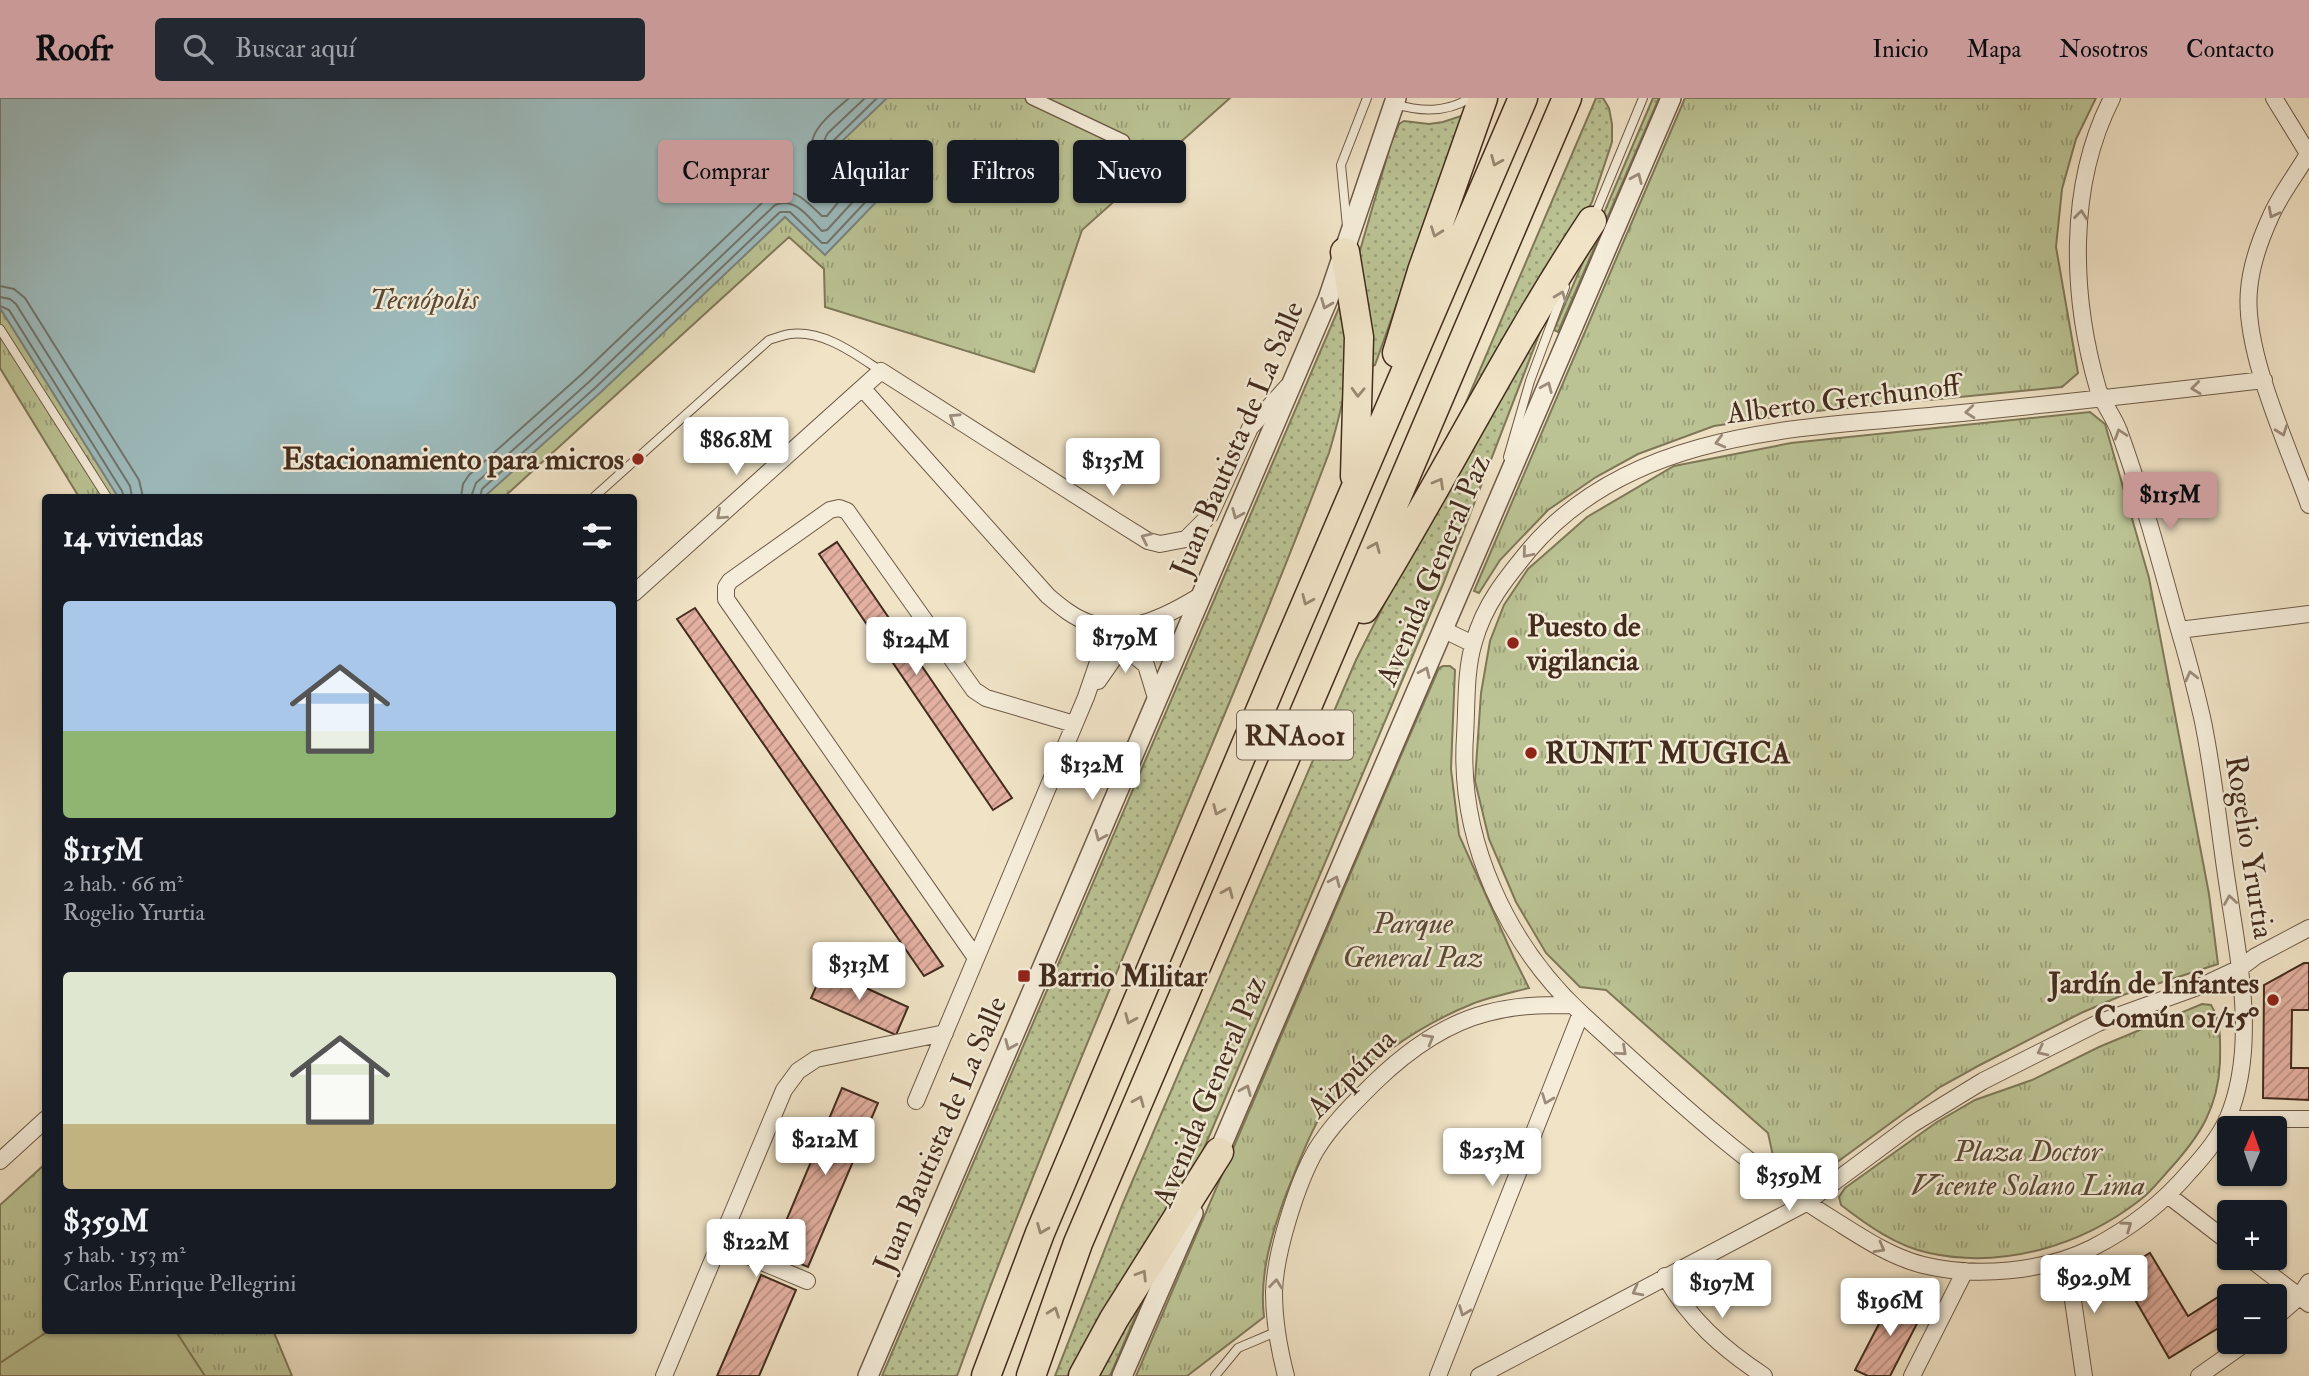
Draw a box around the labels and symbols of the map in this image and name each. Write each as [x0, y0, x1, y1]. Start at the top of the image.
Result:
one-way arrow [1491, 154, 1505, 166]
one-way arrow [1629, 173, 1643, 185]
one-way arrow [2268, 205, 2282, 218]
one-way arrow [2073, 209, 2088, 221]
one-way arrow [1430, 225, 1444, 237]
park label: Tecnópolis [370, 281, 479, 318]
one-way arrow [1553, 290, 1567, 302]
street label: Juan Bautista de La Salle [1162, 296, 1312, 583]
one-way arrow [1320, 298, 1334, 310]
street label: Alberto Gerchunoff [1724, 366, 1966, 432]
one-way arrow [2190, 380, 2202, 395]
one-way arrow [1539, 382, 1553, 394]
one-way arrow [1351, 387, 1366, 398]
one-way arrow [1964, 404, 1975, 419]
one-way arrow [948, 413, 961, 426]
pin: $86.8M [679, 418, 793, 477]
one-way arrow [2274, 424, 2288, 436]
one-way arrow [2114, 429, 2128, 441]
one-way arrow [1714, 434, 1726, 448]
pin: $135M [1064, 438, 1162, 498]
place label: Estacionamiento para micros [282, 441, 624, 478]
street label: Avenida General Paz [1368, 449, 1499, 692]
marker: Estacionamiento para micros [630, 451, 646, 467]
pin: $115M [2121, 472, 2219, 532]
one-way arrow [1430, 478, 1443, 491]
one-way arrow [716, 507, 729, 519]
one-way arrow [1231, 507, 1245, 519]
one-way arrow [1141, 532, 1153, 546]
one-way arrow [1367, 542, 1381, 554]
one-way arrow [1522, 545, 1535, 558]
one-way arrow [1301, 593, 1315, 606]
place label: Puesto de vigilancia [1526, 608, 1641, 679]
pin: $179M [1076, 616, 1174, 675]
pin: $124M [867, 618, 965, 677]
marker: Puesto de vigilancia [1505, 635, 1521, 651]
one-way arrow [1417, 666, 1431, 678]
one-way arrow [2185, 670, 2199, 682]
road number: RNA001 [1237, 710, 1353, 760]
place label: RUNIT MUGICA [1545, 735, 1791, 772]
pin: $132M [1043, 742, 1141, 802]
marker: RUNIT MUGICA [1523, 745, 1539, 761]
street label: Rogelio Yrurtia [2217, 753, 2282, 942]
one-way arrow [1212, 802, 1226, 815]
one-way arrow [1094, 828, 1108, 841]
one-way arrow [1327, 875, 1341, 887]
one-way arrow [1220, 886, 1234, 898]
one-way arrow [2223, 894, 2238, 906]
park label: Parque General Paz [1343, 905, 1483, 976]
pin: $313M [810, 942, 908, 1002]
place label: Barrio Militar [1038, 958, 1207, 995]
place label: Jardín de Infantes Común 01/15° [2047, 965, 2259, 1036]
marker: Barrio Militar [1016, 968, 1032, 984]
street label: Avenida General Paz [1144, 970, 1275, 1213]
street label: Juan Bautista de La Salle [865, 991, 1015, 1278]
marker: Jardín de Infantes Común 01/15° [2265, 992, 2281, 1008]
one-way arrow [1124, 1012, 1138, 1025]
street label: Aizpúrua [1298, 1020, 1404, 1126]
one-way arrow [1422, 1034, 1435, 1047]
one-way arrow [1004, 1038, 1018, 1050]
one-way arrow [2037, 1042, 2049, 1056]
one-way arrow [1614, 1043, 1627, 1055]
one-way arrow [1238, 1085, 1252, 1097]
one-way arrow [1541, 1093, 1555, 1105]
one-way arrow [1131, 1096, 1145, 1108]
north arrow [2217, 1116, 2287, 1186]
pin: $212M [776, 1118, 874, 1177]
pin: $253M [1443, 1128, 1541, 1188]
park label: Plaza Doctor Vicente Solano Lima [1911, 1133, 2145, 1204]
pin: $359M [1740, 1154, 1838, 1213]
pin: $122M [707, 1220, 805, 1279]
one-way arrow [1036, 1222, 1050, 1235]
one-way arrow [2119, 1222, 2132, 1234]
one-way arrow [1873, 1240, 1885, 1253]
pin: $92.9M [2037, 1256, 2151, 1315]
pin: $197M [1673, 1260, 1771, 1320]
one-way arrow [1134, 1269, 1147, 1282]
one-way arrow [1268, 1278, 1283, 1289]
pin: $196M [1841, 1278, 1939, 1338]
one-way arrow [1632, 1283, 1644, 1297]
one-way arrow [1458, 1304, 1472, 1316]
one-way arrow [1046, 1306, 1060, 1318]

